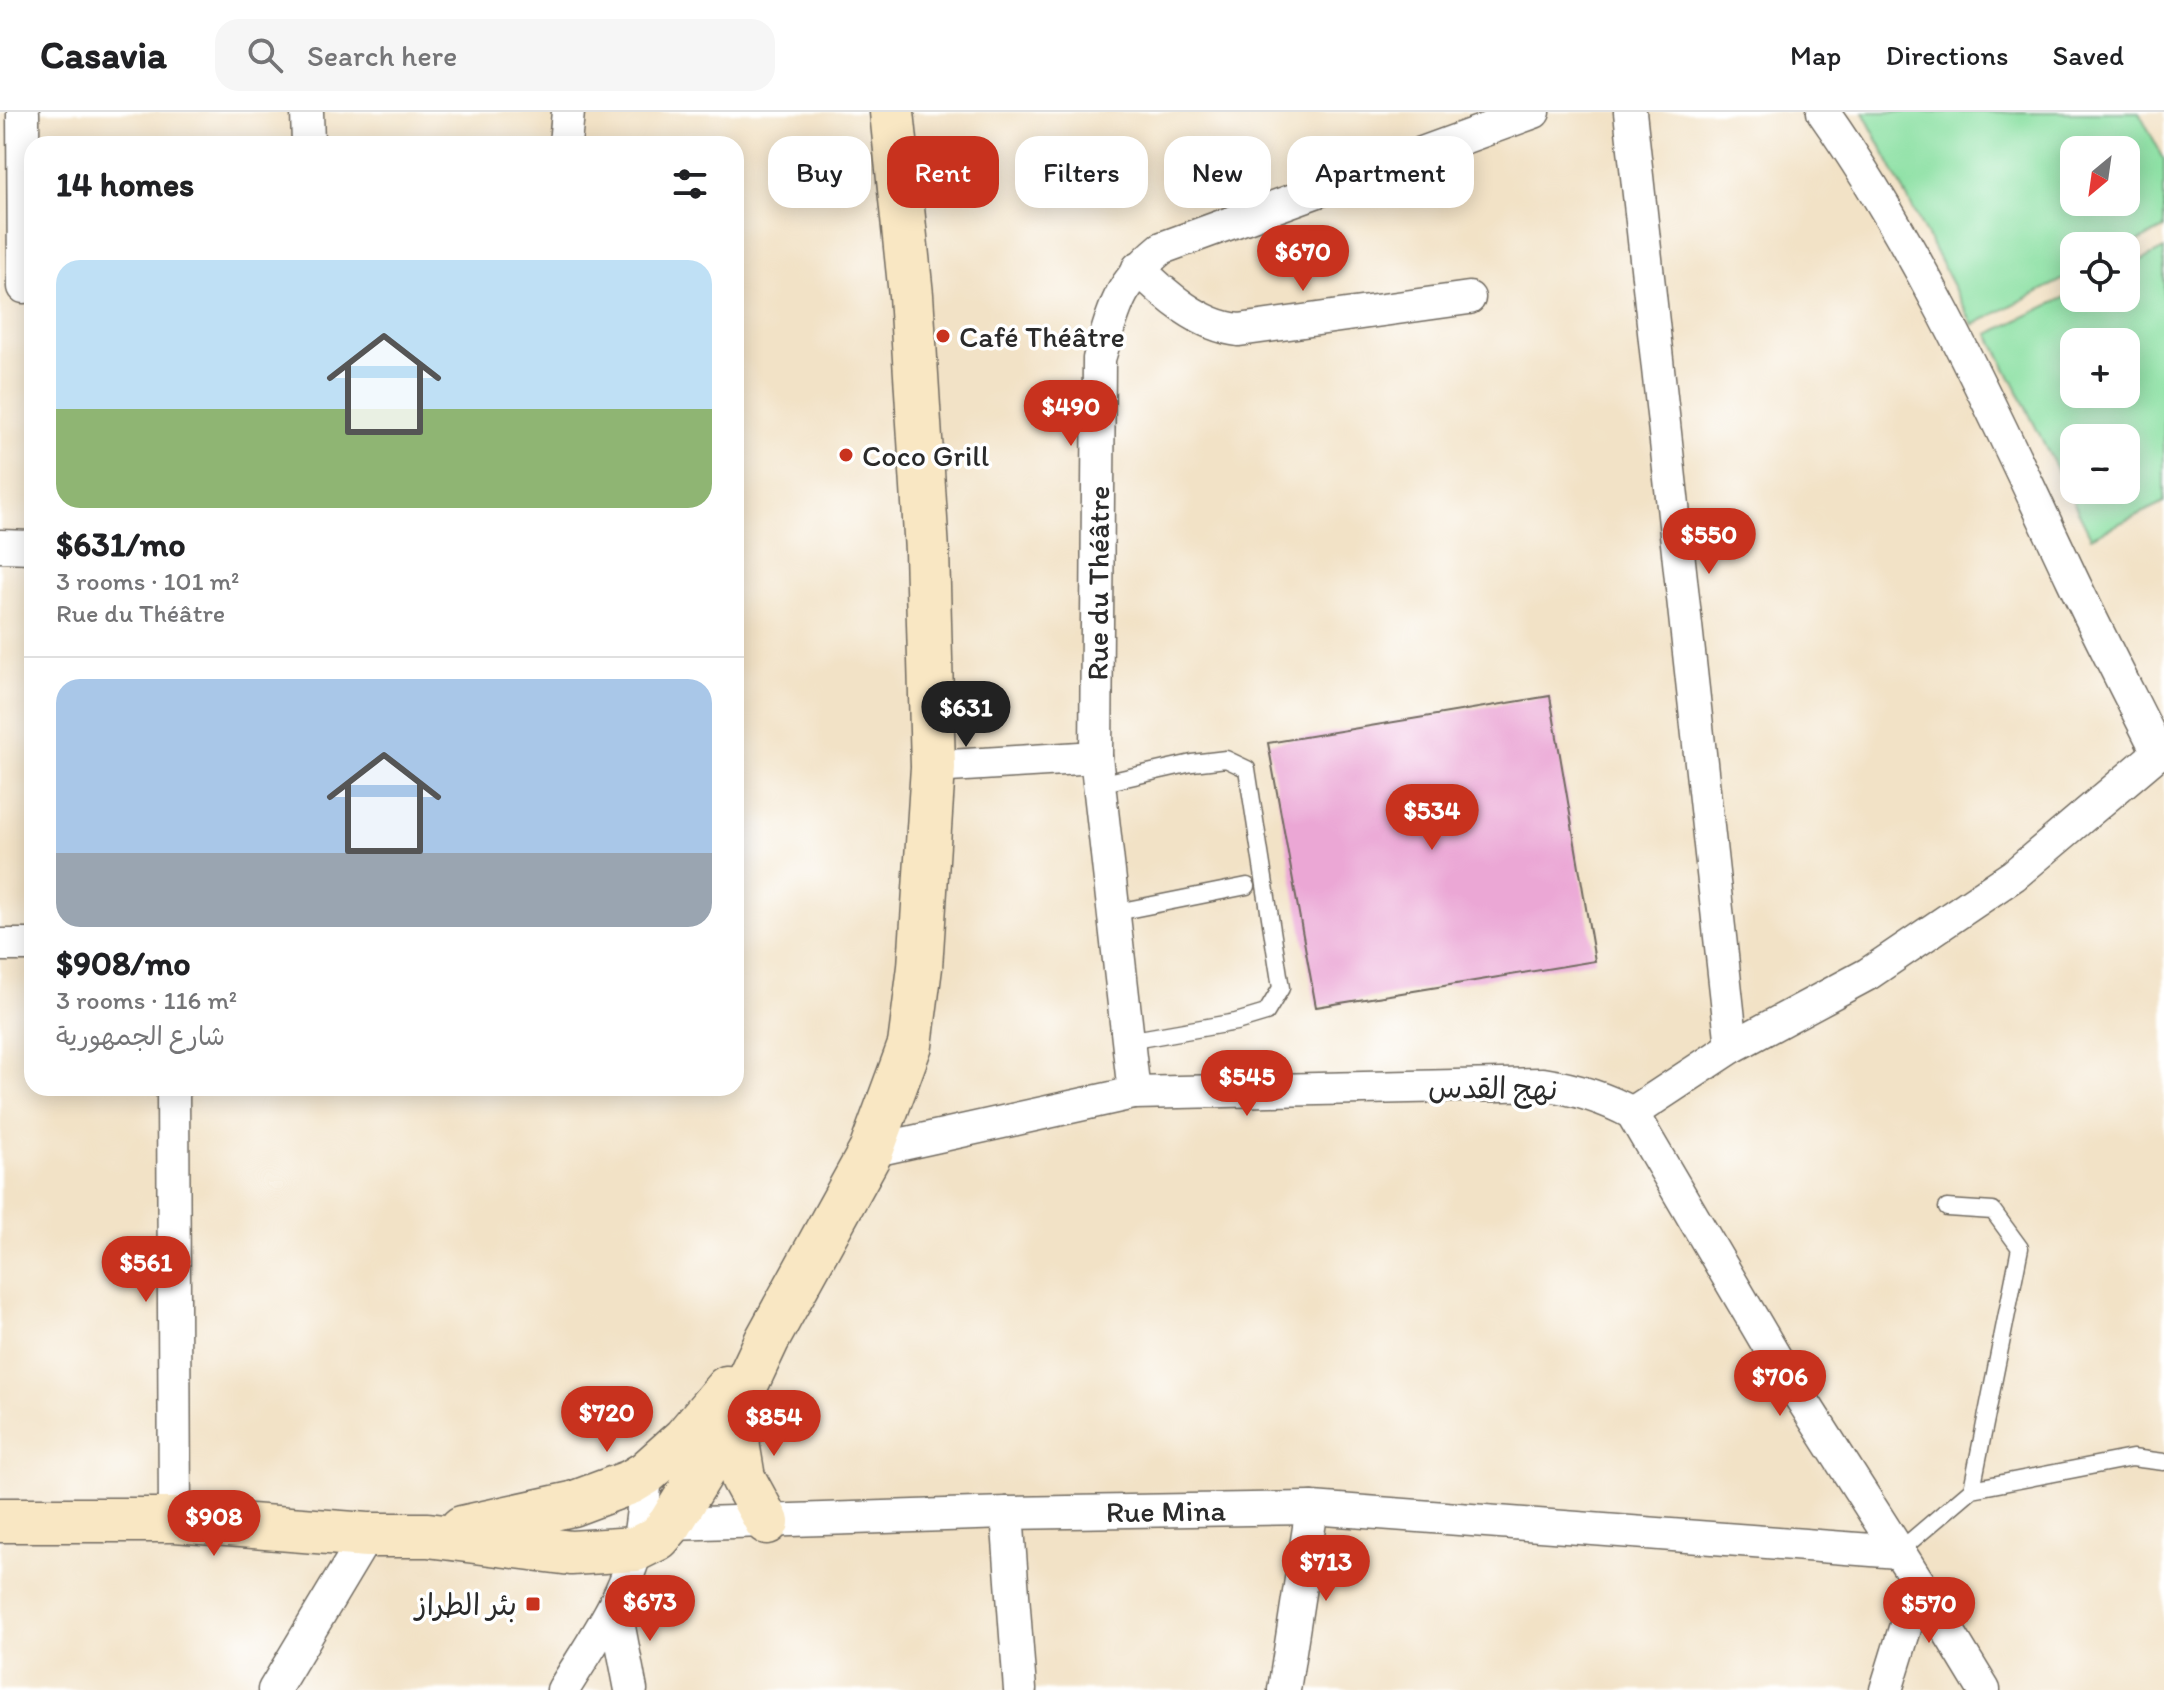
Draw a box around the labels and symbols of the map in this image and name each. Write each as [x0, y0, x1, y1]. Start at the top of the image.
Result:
north arrow [2060, 136, 2140, 216]
pin: $670 [1256, 225, 1350, 293]
place label: Café Théâtre [959, 318, 1125, 355]
marker: Café Théâtre [934, 327, 952, 345]
pin: $490 [1024, 380, 1118, 448]
place label: Coco Grill [862, 437, 990, 474]
marker: Coco Grill [837, 446, 855, 464]
street label: Rue du Théâtre [1078, 485, 1117, 681]
pin: $550 [1662, 508, 1756, 576]
pin: $631 [919, 681, 1013, 749]
pin: $534 [1385, 784, 1479, 852]
pin: $545 [1200, 1050, 1294, 1118]
street label: نهج القدس [1428, 1068, 1558, 1110]
pin: $561 [99, 1236, 193, 1304]
pin: $706 [1733, 1350, 1827, 1418]
pin: $720 [560, 1386, 654, 1454]
pin: $854 [727, 1390, 821, 1458]
pin: $908 [167, 1490, 261, 1558]
street label: Rue Mina [1105, 1491, 1227, 1530]
pin: $713 [1279, 1535, 1373, 1603]
pin: $673 [603, 1575, 697, 1643]
pin: $570 [1882, 1577, 1976, 1645]
place label: بئر الطراز [412, 1586, 517, 1623]
marker: بئر الطراز [524, 1595, 542, 1613]

